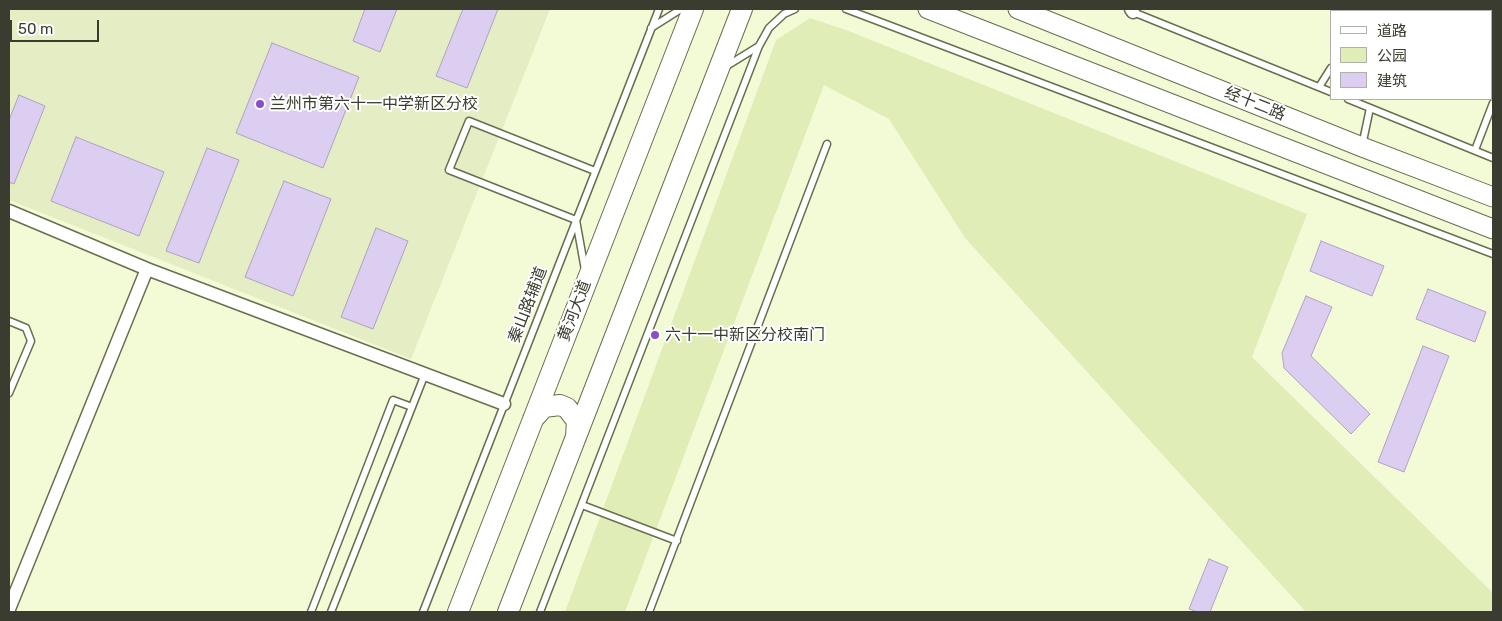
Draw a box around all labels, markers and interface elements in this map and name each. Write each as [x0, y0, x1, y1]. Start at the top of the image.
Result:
scale bar [12, 10, 101, 42]
legend [1330, 10, 1492, 100]
text: 50 m [18, 20, 53, 38]
text: 道路 [1377, 22, 1407, 40]
text: 公园 [1377, 47, 1407, 65]
text: 建筑 [1377, 72, 1407, 90]
street label: 经十二路 [1222, 83, 1288, 125]
place label: 兰州市第六十一中学新区分校 [270, 94, 478, 114]
marker: 兰州市第六十一中学新区分校 [254, 98, 266, 110]
street label: 秦山路辅道 [505, 264, 551, 346]
street label: 黄河大道 [555, 278, 595, 344]
place label: 六十一中新区分校南门 [665, 325, 825, 345]
marker: 六十一中新区分校南门 [649, 329, 661, 341]

